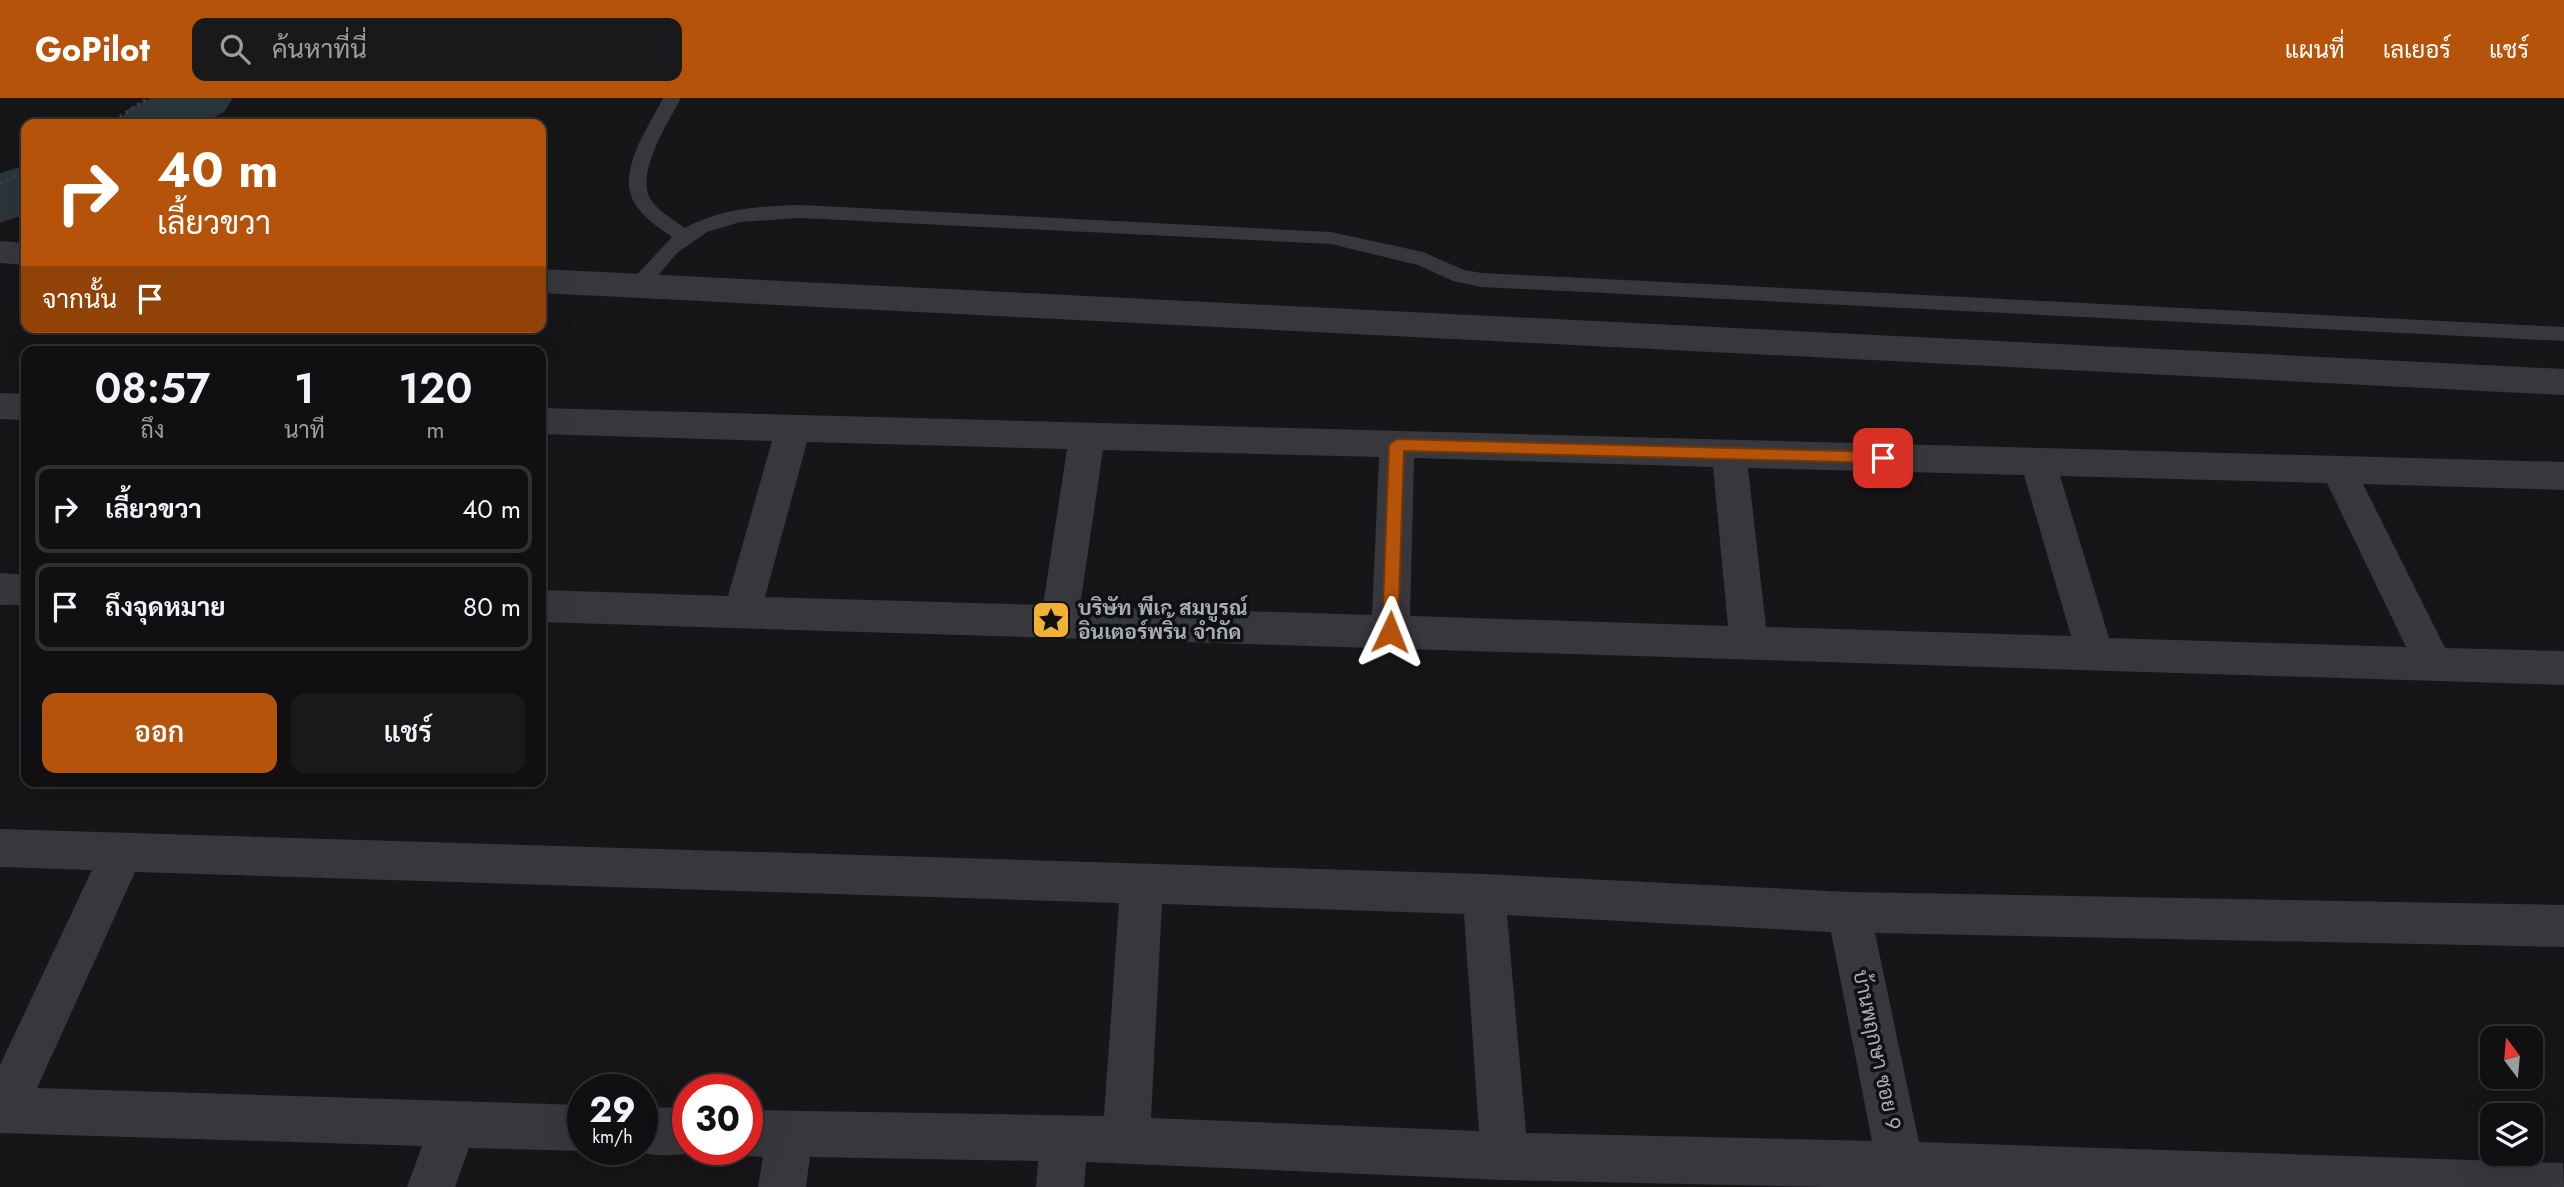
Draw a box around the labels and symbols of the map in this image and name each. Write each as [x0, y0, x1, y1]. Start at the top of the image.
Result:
pin [1853, 428, 1913, 488]
place label: บริษัท พีเอ สมบูรณ์ อินเตอร์พริ้น จำกัด [1078, 593, 1248, 647]
position arrow [1353, 595, 1427, 669]
place icon: บริษัท พีเอ สมบูรณ์ อินเตอร์พริ้น จำกัด [1030, 599, 1072, 641]
street label: บ้านพฤกษา ซอย 9 [1845, 967, 1909, 1133]
north arrow [2480, 1026, 2543, 1088]
speed limit sign: 30 [672, 1074, 763, 1165]

